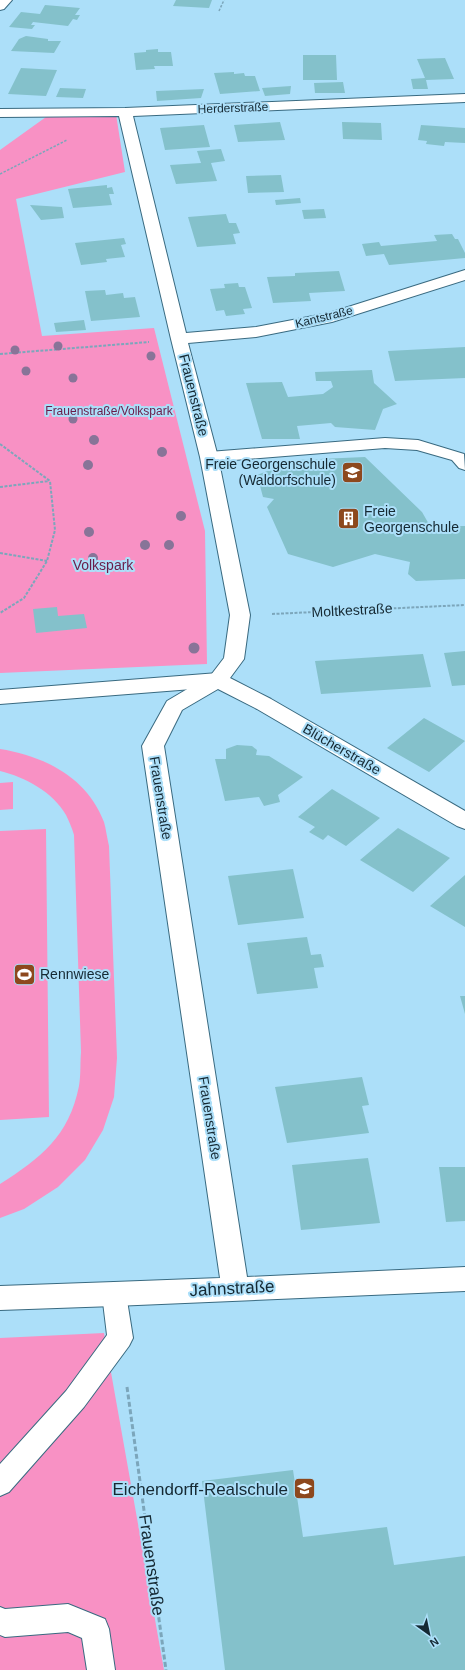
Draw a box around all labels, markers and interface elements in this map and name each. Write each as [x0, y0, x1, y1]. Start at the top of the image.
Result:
street label: Herderstraße [197, 100, 269, 116]
street label: Kantstraße [294, 303, 354, 331]
street label: Frauenstraße [176, 352, 212, 438]
park label: Frauenstraße/Volkspark [45, 404, 174, 418]
place label: Freie Georgenschule (Waldorfschule) [205, 456, 336, 488]
school or university icon: Freie Georgenschule (Waldorfschule) [339, 459, 365, 485]
place label: Freie Georgenschule [364, 503, 459, 535]
building icon: Freie Georgenschule [336, 506, 362, 532]
park label: Volkspark [73, 557, 134, 573]
street label: Moltkestraße [311, 600, 393, 620]
street label: Blücherstraße [300, 720, 384, 778]
street label: Frauenstraße [147, 755, 176, 841]
sports icon: Rennwiese [11, 961, 37, 987]
place label: Rennwiese [40, 966, 109, 982]
street label: Frauenstraße [196, 1075, 225, 1161]
street label: Jahnstraße [189, 1277, 275, 1300]
school or university icon: Eichendorff-Realschule [291, 1476, 317, 1502]
place label: Eichendorff-Realschule [113, 1480, 288, 1499]
street label: Frauenstraße [135, 1513, 168, 1617]
north arrow [409, 1614, 449, 1654]
text: N [428, 1635, 441, 1650]

